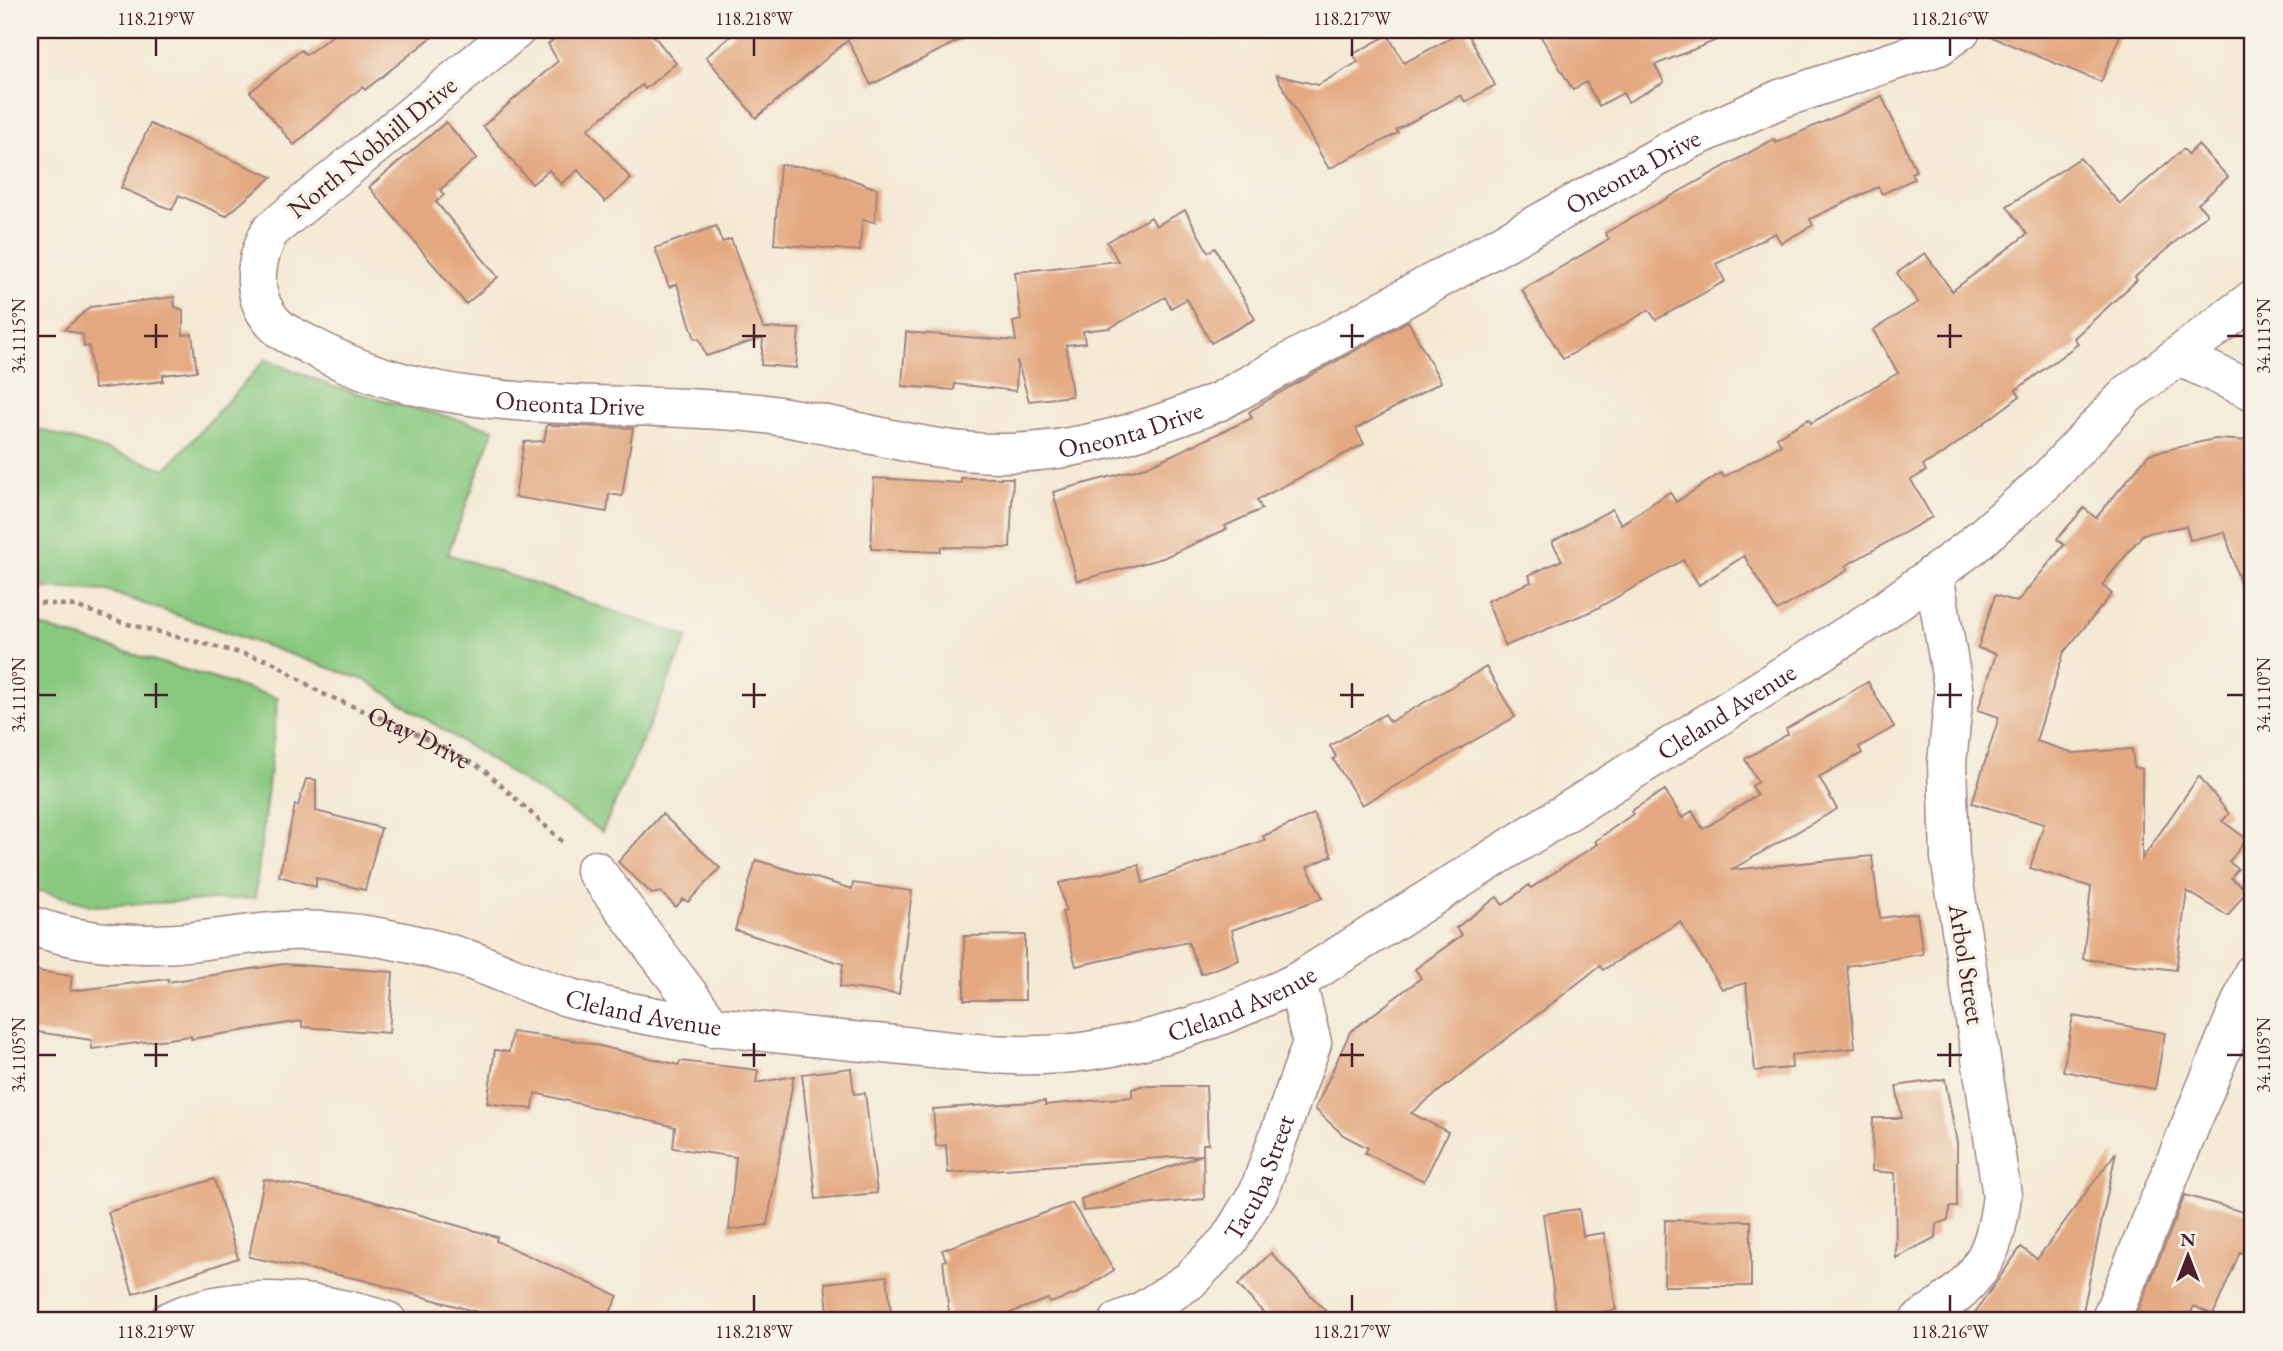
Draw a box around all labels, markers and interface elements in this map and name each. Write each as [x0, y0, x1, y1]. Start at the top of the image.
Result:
text: 118.219°W [117, 7, 195, 30]
text: 118.218°W [715, 7, 793, 30]
text: 118.217°W [1313, 7, 1391, 30]
text: 118.216°W [1911, 7, 1989, 30]
street label: North Nobhill Drive [280, 68, 464, 226]
street label: Oneonta Drive [1559, 120, 1706, 222]
text: 34.1115°N [7, 298, 30, 374]
text: 34.1115°N [2252, 298, 2275, 374]
street label: Oneonta Drive [494, 382, 645, 424]
street label: Oneonta Drive [1055, 393, 1208, 466]
street label: Cleland Avenue [1650, 655, 1802, 768]
text: 34.1110°N [7, 657, 30, 733]
text: 34.1110°N [2252, 657, 2275, 733]
street label: Otay Drive [363, 698, 477, 776]
street label: Arbol Street [1941, 901, 1993, 1026]
street label: Cleland Avenue [1163, 957, 1323, 1050]
street label: Cleland Avenue [562, 980, 723, 1044]
text: 34.1105°N [7, 1017, 30, 1093]
text: 34.1105°N [2252, 1017, 2275, 1093]
street label: Tacuba Street [1216, 1110, 1302, 1247]
north arrow [2154, 1222, 2224, 1292]
text: N [2180, 1227, 2196, 1252]
text: 118.219°W [117, 1320, 195, 1343]
text: 118.218°W [715, 1320, 793, 1343]
text: 118.217°W [1313, 1320, 1391, 1343]
text: 118.216°W [1911, 1320, 1989, 1343]

